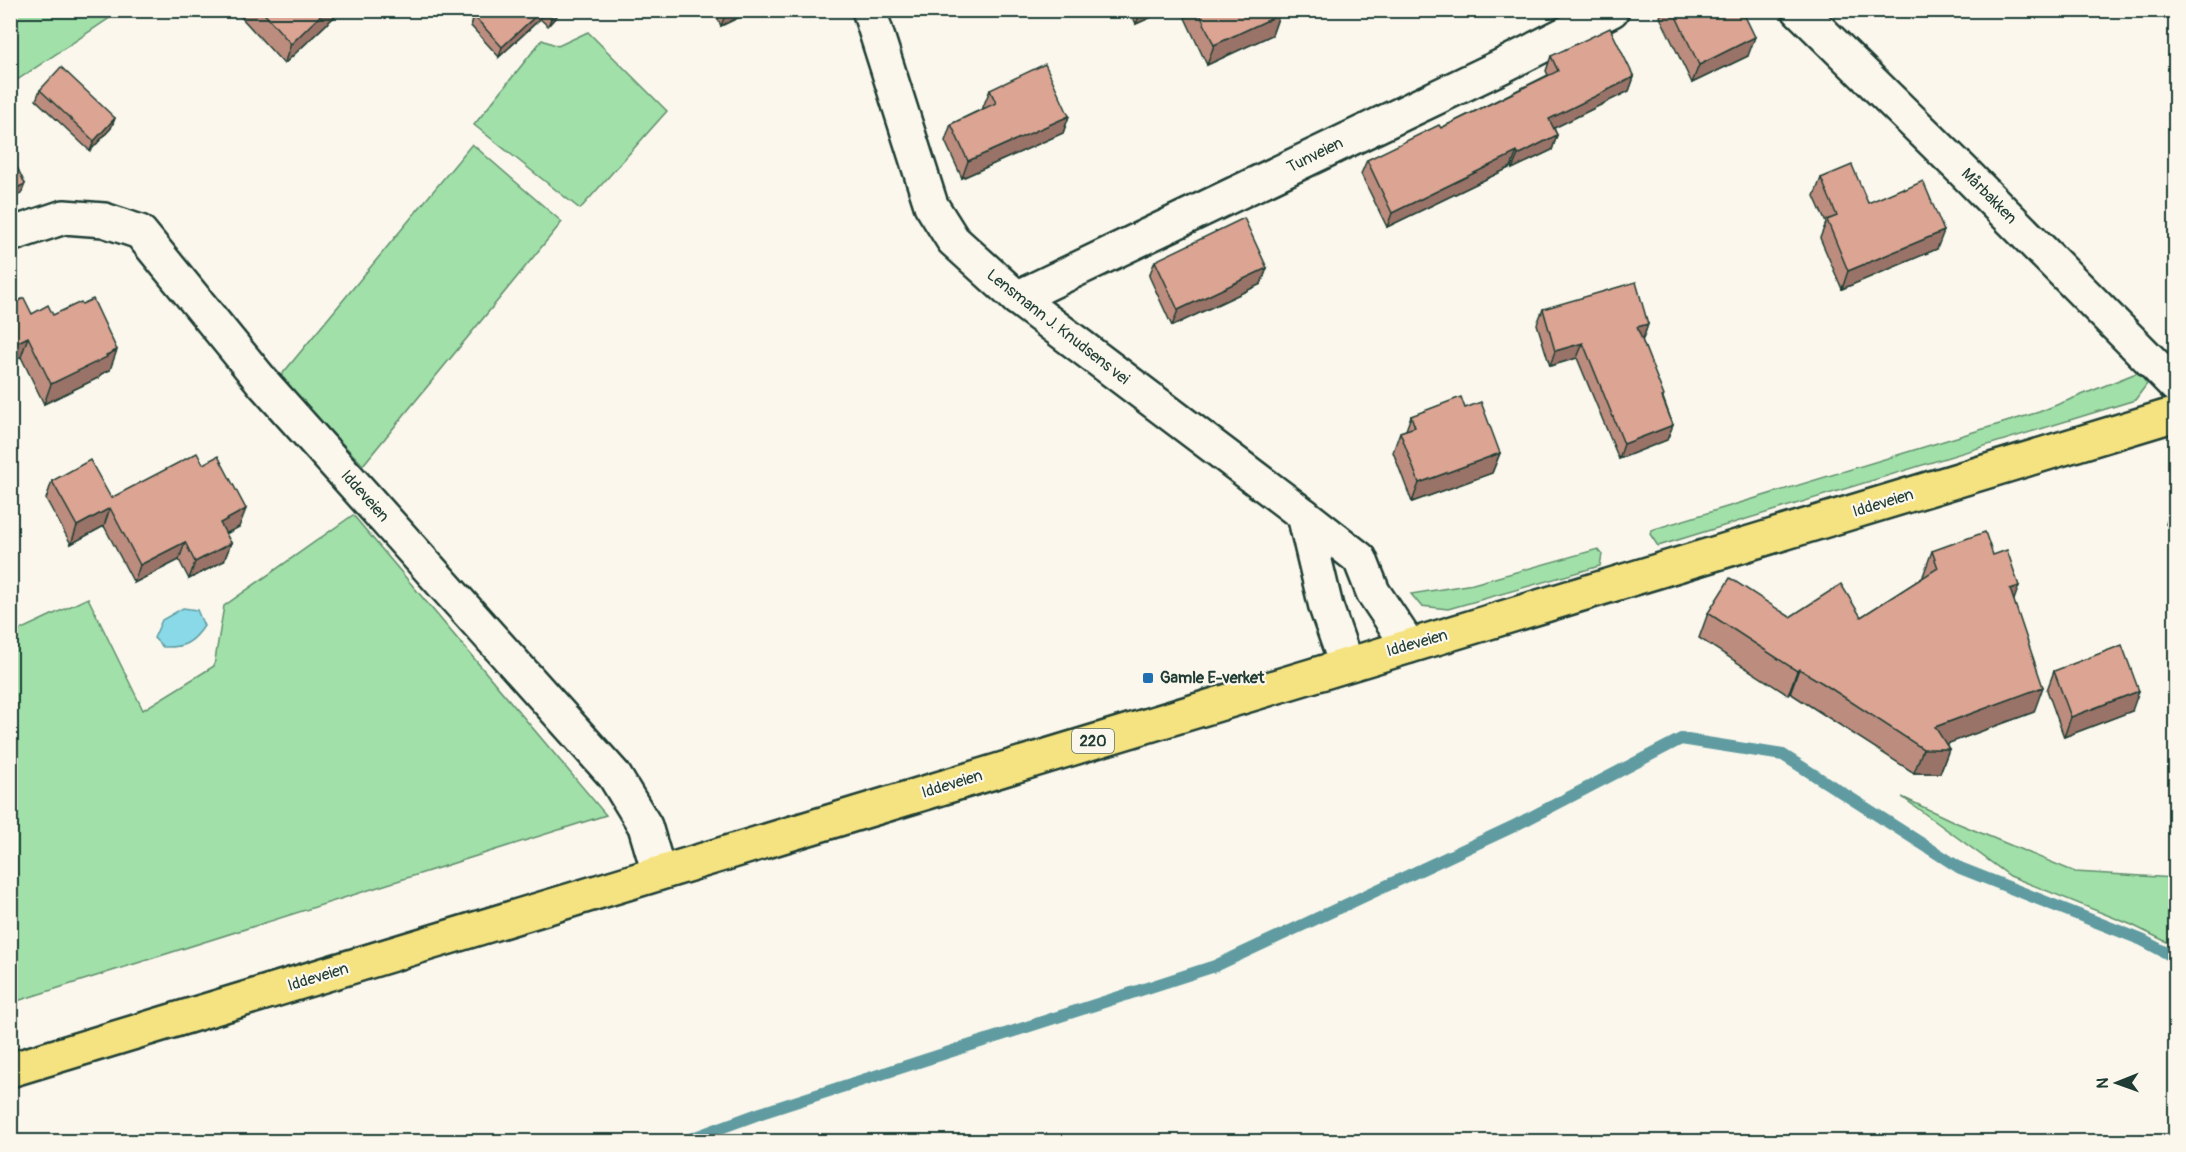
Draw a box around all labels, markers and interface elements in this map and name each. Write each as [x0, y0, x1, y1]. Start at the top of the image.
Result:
street label: Tunveien [1284, 133, 1346, 177]
street label: Mårbakken [1957, 164, 2021, 228]
street label: Lensmann J. Knudsens vei [983, 265, 1133, 389]
street label: Iddeveien [337, 466, 393, 526]
street label: Iddeveien [1850, 484, 1916, 522]
street label: Iddeveien [1384, 625, 1450, 661]
place label: Gamle E-verket [1160, 668, 1265, 688]
marker: Gamle E-verket [1141, 671, 1155, 685]
road number: 220 [1072, 729, 1114, 753]
street label: Iddeveien [919, 765, 985, 803]
street label: Iddeveien [285, 958, 351, 996]
north arrow [2087, 1053, 2147, 1113]
text: N [2093, 1077, 2113, 1089]

